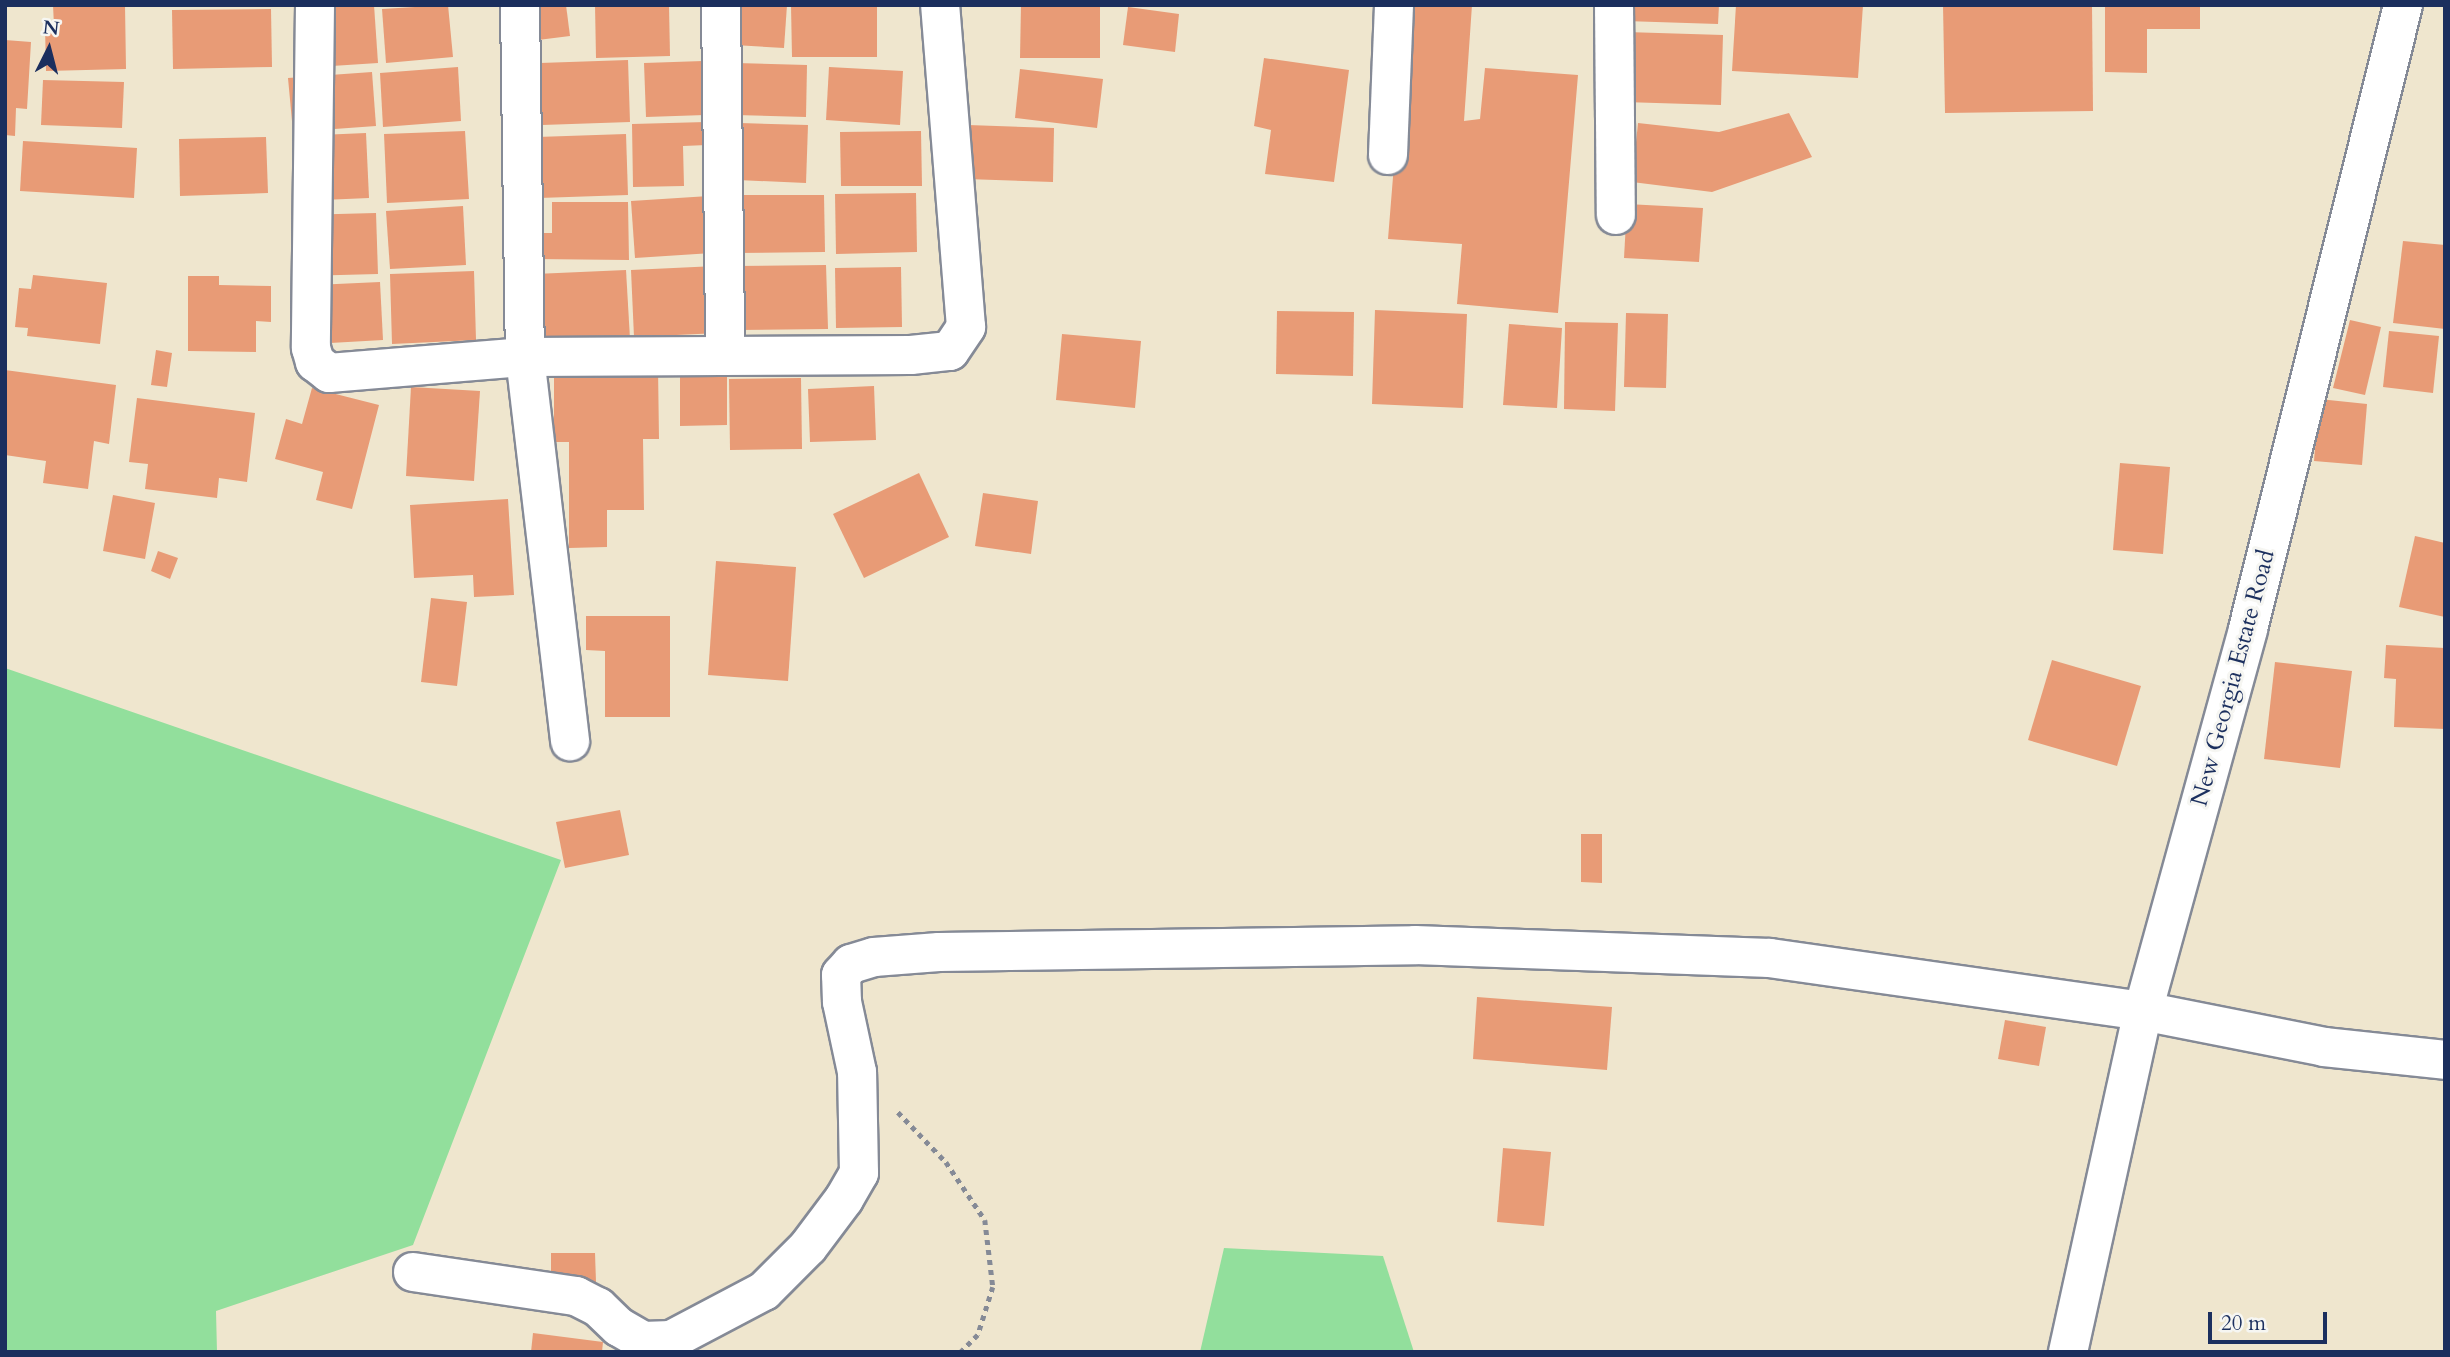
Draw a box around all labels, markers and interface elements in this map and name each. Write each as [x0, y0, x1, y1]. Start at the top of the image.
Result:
north arrow [14, 14, 84, 84]
text: N [42, 14, 61, 42]
street label: New Georgia Estate Road [2185, 547, 2281, 809]
scale bar [2212, 1298, 2331, 1342]
text: 20 m [2221, 1309, 2266, 1338]

